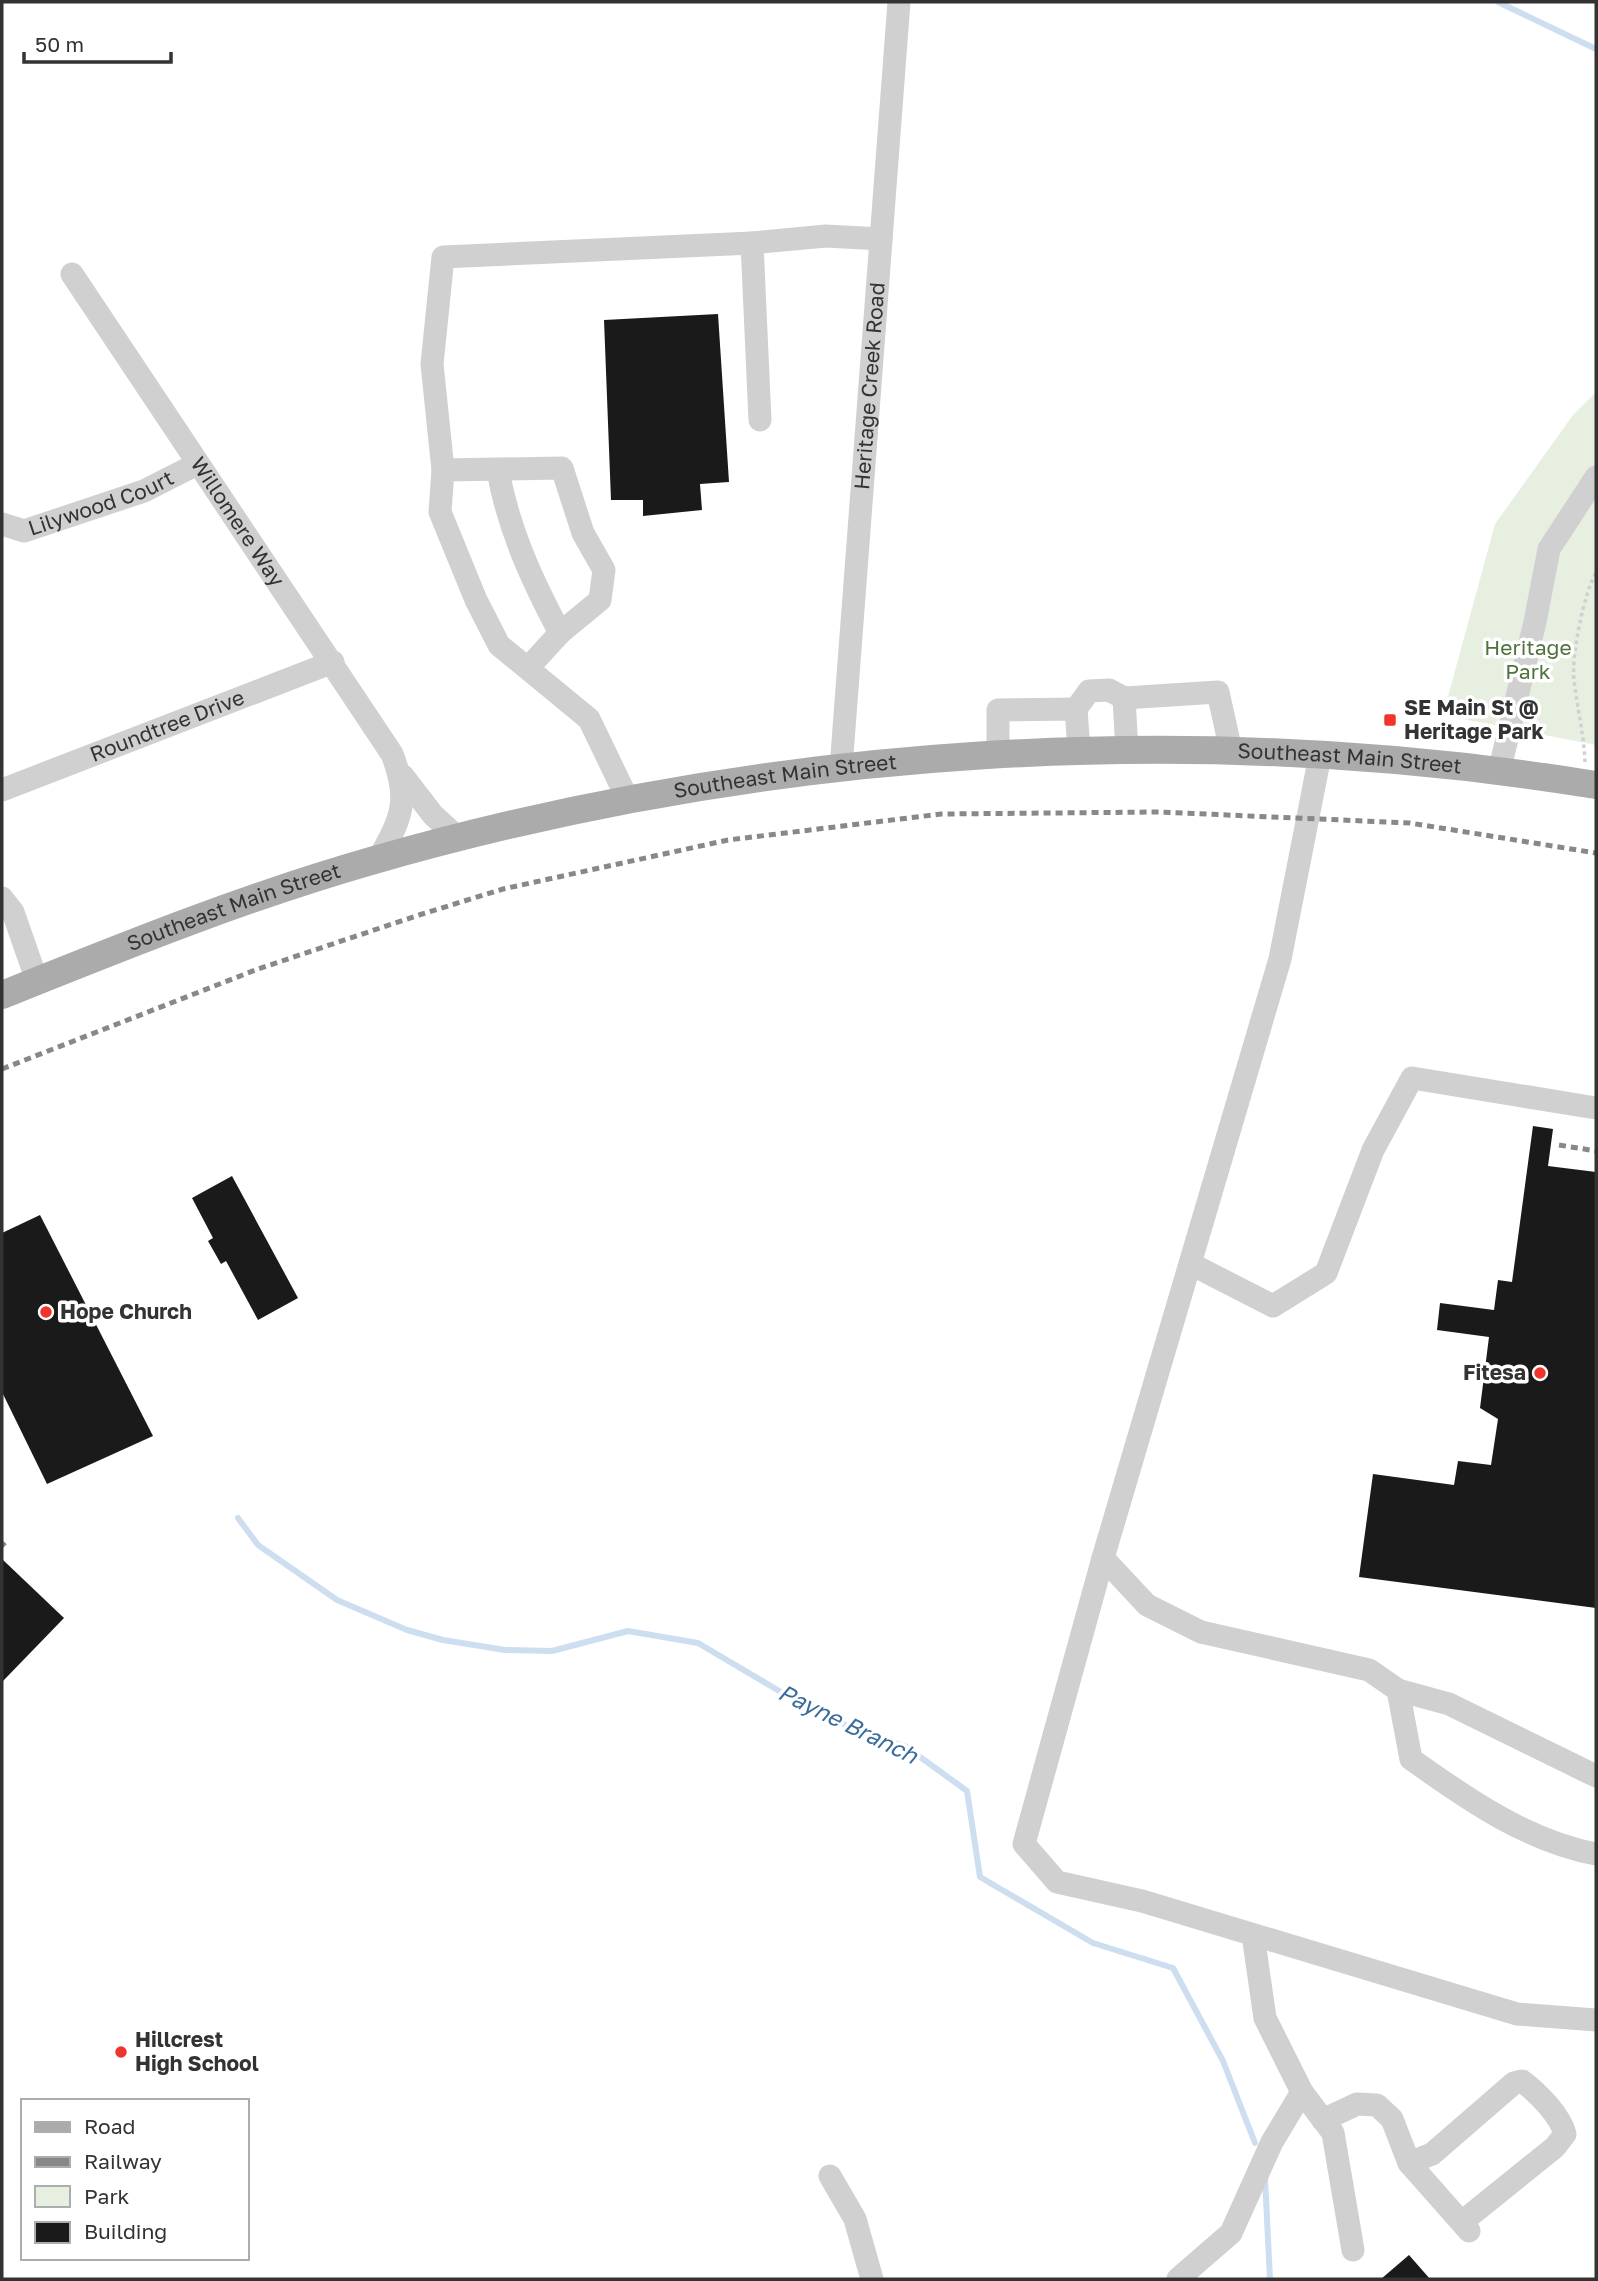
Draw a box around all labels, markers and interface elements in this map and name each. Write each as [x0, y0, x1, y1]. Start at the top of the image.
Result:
scale bar [24, 21, 172, 65]
text: 50 m [35, 31, 84, 57]
street label: Heritage Creek Road [848, 281, 890, 491]
street label: Willomere Way [186, 452, 291, 591]
street label: Lilywood Court [25, 464, 178, 541]
park label: Heritage Park [1484, 634, 1572, 684]
street label: Roundtree Drive [86, 684, 248, 767]
place label: SE Main St @ Heritage Park [1404, 694, 1544, 744]
marker: SE Main St @ Heritage Park [1382, 712, 1398, 728]
street label: Southeast Main Street [1237, 737, 1463, 779]
street label: Southeast Main Street [671, 748, 898, 803]
street label: Southeast Main Street [123, 857, 344, 956]
place label: Hope Church [60, 1298, 192, 1324]
marker: Hope Church [38, 1304, 54, 1320]
place label: Fitesa [1463, 1359, 1526, 1385]
marker: Fitesa [1532, 1365, 1548, 1381]
water label: Payne Branch [774, 1677, 923, 1769]
place label: Hillcrest High School [135, 2026, 259, 2076]
marker: Hillcrest High School [113, 2044, 129, 2060]
legend [21, 2099, 248, 2260]
text: Road [84, 2113, 135, 2139]
text: Railway [84, 2148, 162, 2174]
text: Park [84, 2183, 130, 2209]
text: Building [84, 2218, 167, 2244]

